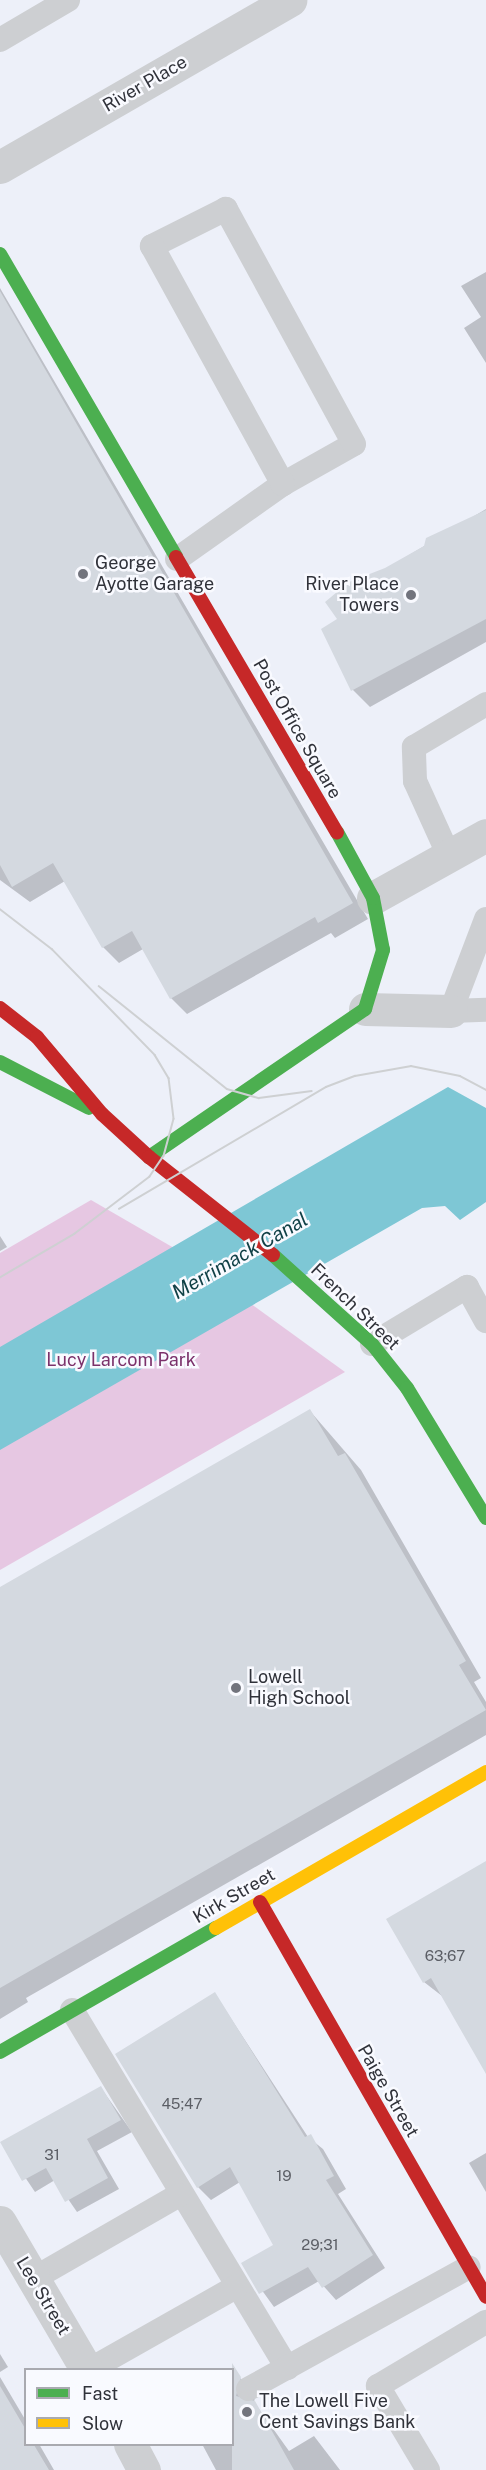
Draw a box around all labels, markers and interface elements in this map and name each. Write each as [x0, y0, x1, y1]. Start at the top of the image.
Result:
street label: River Place [99, 51, 191, 117]
place label: George Ayotte Garage [95, 553, 214, 596]
marker: George Ayotte Garage [76, 567, 90, 581]
place label: River Place Towers [305, 574, 399, 616]
marker: River Place Towers [404, 588, 418, 602]
street label: Post Office Square [248, 655, 346, 803]
water label: Merrimack Canal [168, 1207, 312, 1305]
street label: French Street [306, 1259, 404, 1355]
park label: Lucy Larcom Park [46, 1349, 196, 1371]
place label: Lowell High School [248, 1667, 350, 1710]
marker: Lowell High School [229, 1681, 243, 1695]
street label: Kirk Street [189, 1864, 279, 1928]
house number: 63;67 [425, 1947, 465, 1965]
street label: Paige Street [353, 2041, 423, 2141]
house number: 45;47 [162, 2095, 202, 2113]
house number: 31 [44, 2146, 60, 2164]
house number: 19 [276, 2167, 292, 2185]
house number: 29;31 [301, 2236, 339, 2254]
street label: Lee Street [11, 2253, 75, 2339]
legend [24, 2368, 234, 2446]
text: Fast [82, 2383, 118, 2404]
place label: The Lowell Five Cent Savings Bank [259, 2391, 416, 2434]
marker: The Lowell Five Cent Savings Bank [240, 2405, 254, 2419]
text: Slow [82, 2413, 123, 2434]

